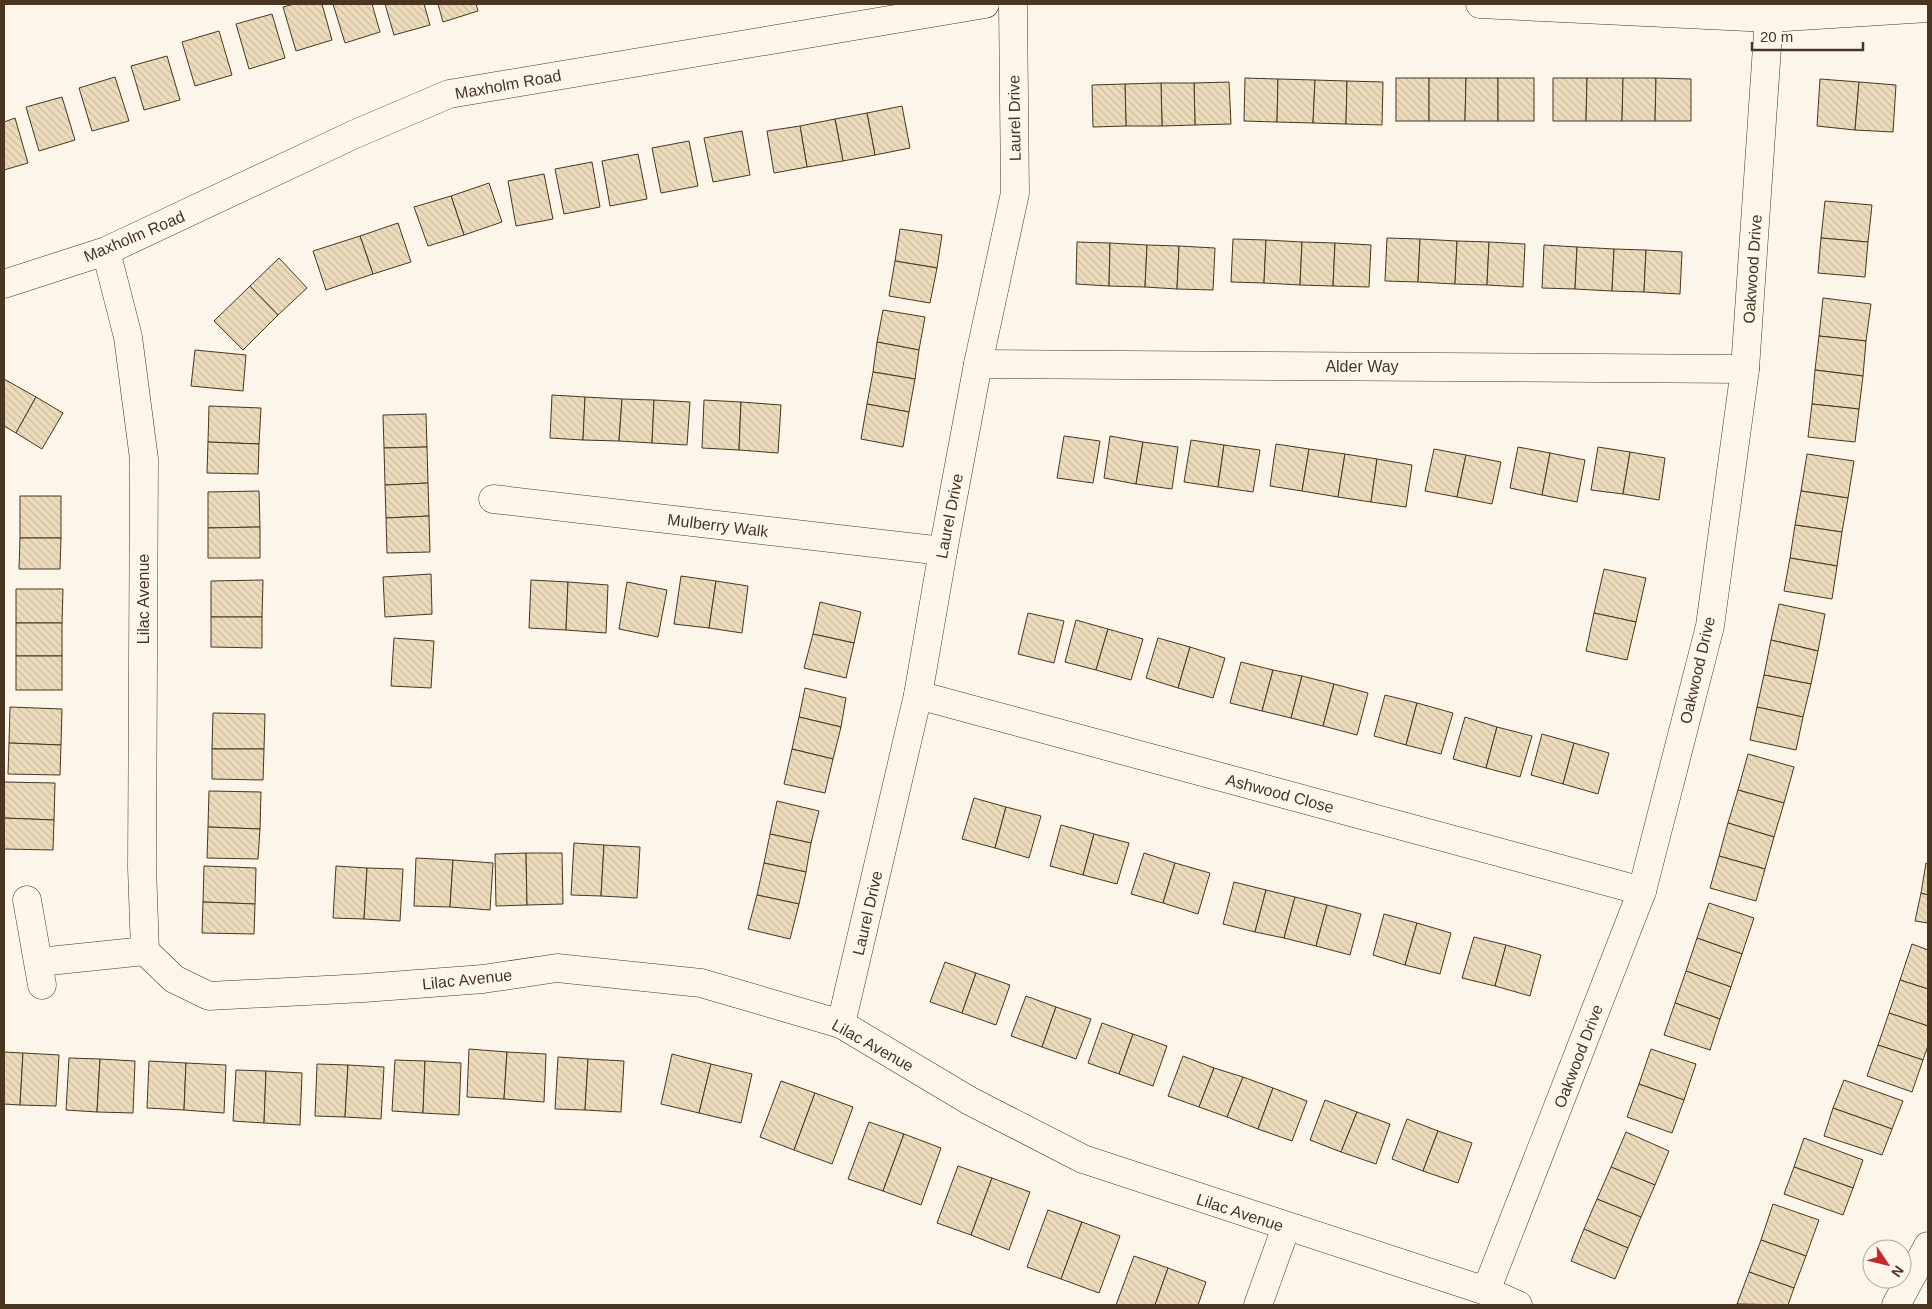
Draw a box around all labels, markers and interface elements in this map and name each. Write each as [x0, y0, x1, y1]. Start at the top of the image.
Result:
scale bar [1752, 20, 1863, 52]
text: 20 m [1760, 28, 1793, 45]
street label: Maxholm Road [454, 67, 563, 102]
street label: Laurel Drive [1005, 75, 1024, 161]
street label: Maxholm Road [81, 208, 187, 265]
street label: Oakwood Drive [1740, 214, 1765, 324]
street label: Alder Way [1325, 358, 1399, 375]
street label: Laurel Drive [933, 472, 966, 560]
street label: Mulberry Walk [666, 511, 770, 540]
street label: Lilac Avenue [135, 554, 152, 644]
street label: Oakwood Drive [1677, 615, 1718, 725]
street label: Ashwood Close [1224, 771, 1336, 816]
street label: Laurel Drive [850, 869, 885, 957]
street label: Lilac Avenue [421, 966, 513, 993]
street label: Oakwood Drive [1551, 1002, 1606, 1110]
street label: Lilac Avenue [829, 1016, 917, 1075]
street label: Lilac Avenue [1194, 1190, 1286, 1235]
north arrow [1862, 1239, 1912, 1289]
text: N [1888, 1263, 1907, 1280]

